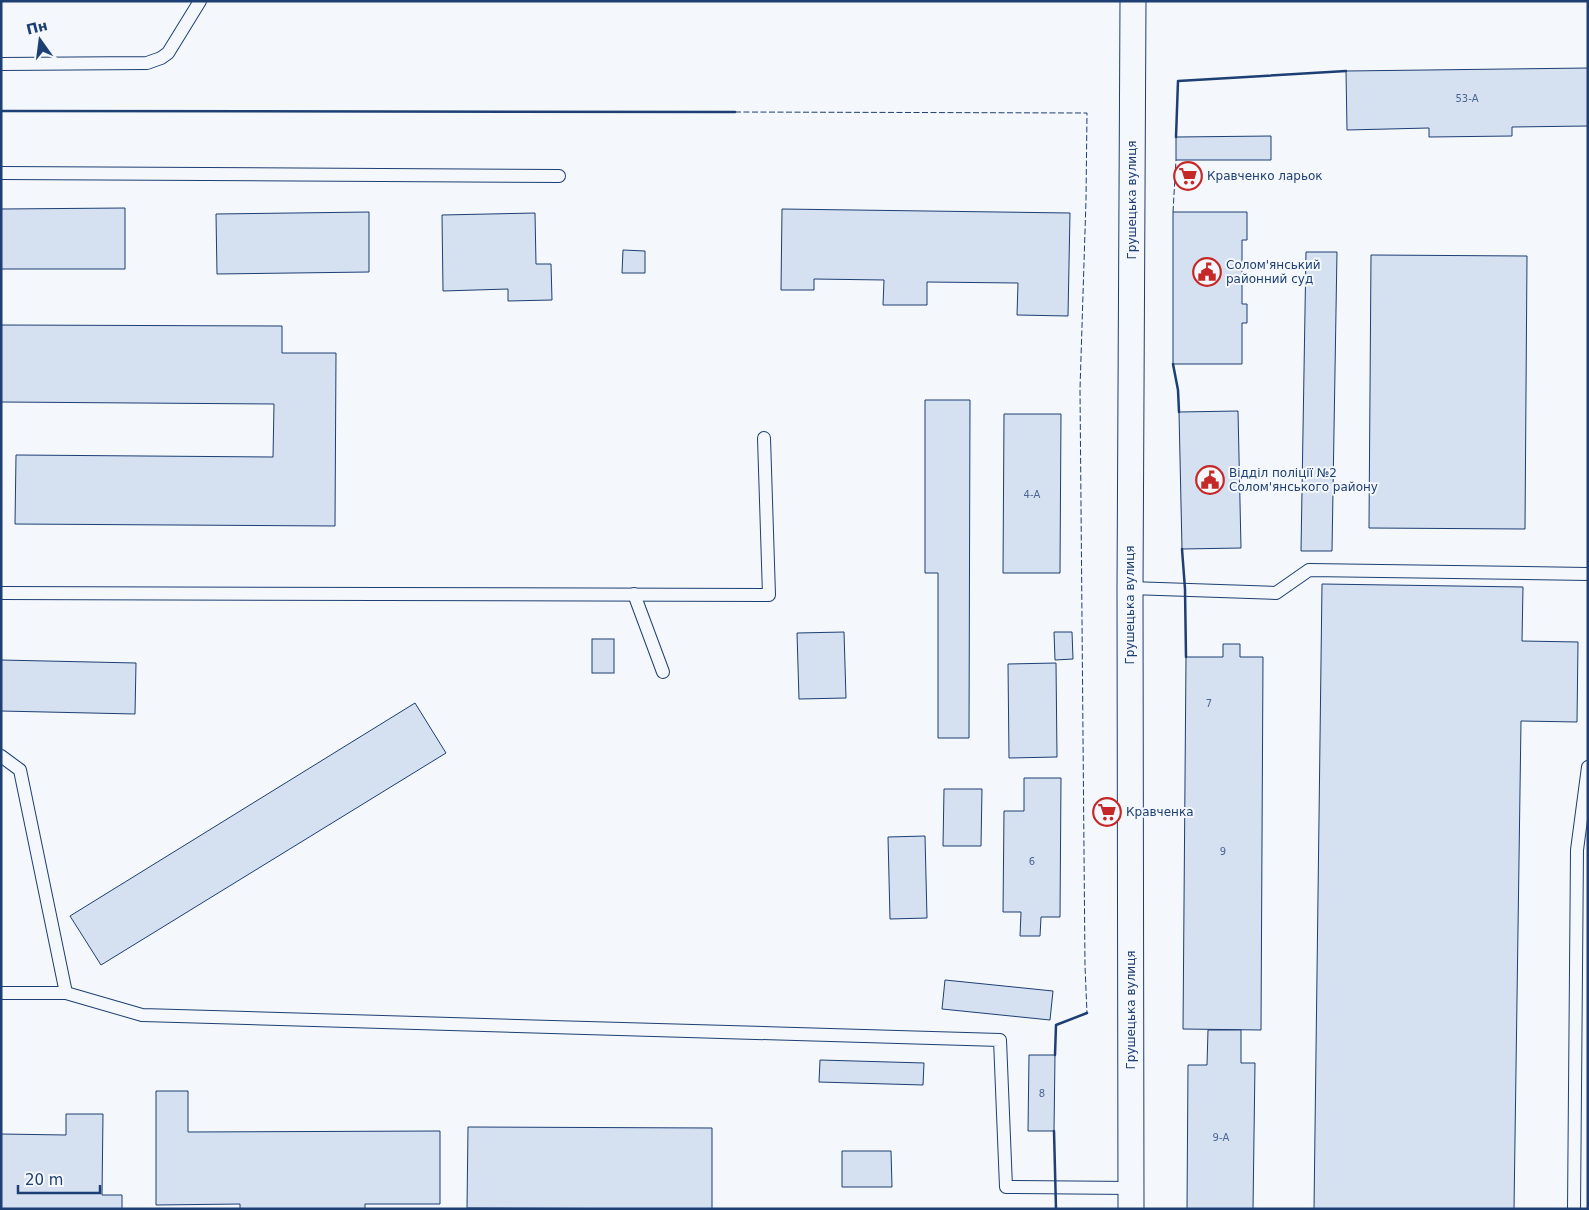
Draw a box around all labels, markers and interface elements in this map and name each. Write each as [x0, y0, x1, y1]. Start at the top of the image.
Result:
north arrow [15, 15, 65, 65]
text: Пн [25, 17, 49, 38]
house number: 53-А [1455, 93, 1479, 104]
street label: Грушецька вулиця [1125, 140, 1139, 260]
supermarket icon: Кравченко ларьок [1173, 161, 1203, 191]
place label: Кравченко ларьок [1207, 169, 1323, 183]
public building icon: Солом'янський районний суд [1192, 257, 1222, 287]
place label: Солом'янський районний суд [1226, 258, 1321, 286]
public building icon: Відділ поліції №2 Солом'янського району [1195, 465, 1225, 495]
place label: Відділ поліції №2 Солом'янського району [1229, 466, 1378, 494]
house number: 4-А [1024, 489, 1041, 500]
street label: Грушецька вулиця [1123, 545, 1137, 665]
house number: 7 [1206, 698, 1212, 709]
supermarket icon: Кравченка [1092, 797, 1122, 827]
place label: Кравченка [1126, 805, 1193, 819]
house number: 9 [1220, 846, 1226, 857]
house number: 6 [1029, 856, 1035, 867]
street label: Грушецька вулиця [1124, 950, 1138, 1070]
house number: 8 [1039, 1088, 1045, 1099]
house number: 9-А [1213, 1132, 1230, 1143]
scale bar [18, 1162, 100, 1194]
text: 20 m [25, 1171, 63, 1189]

